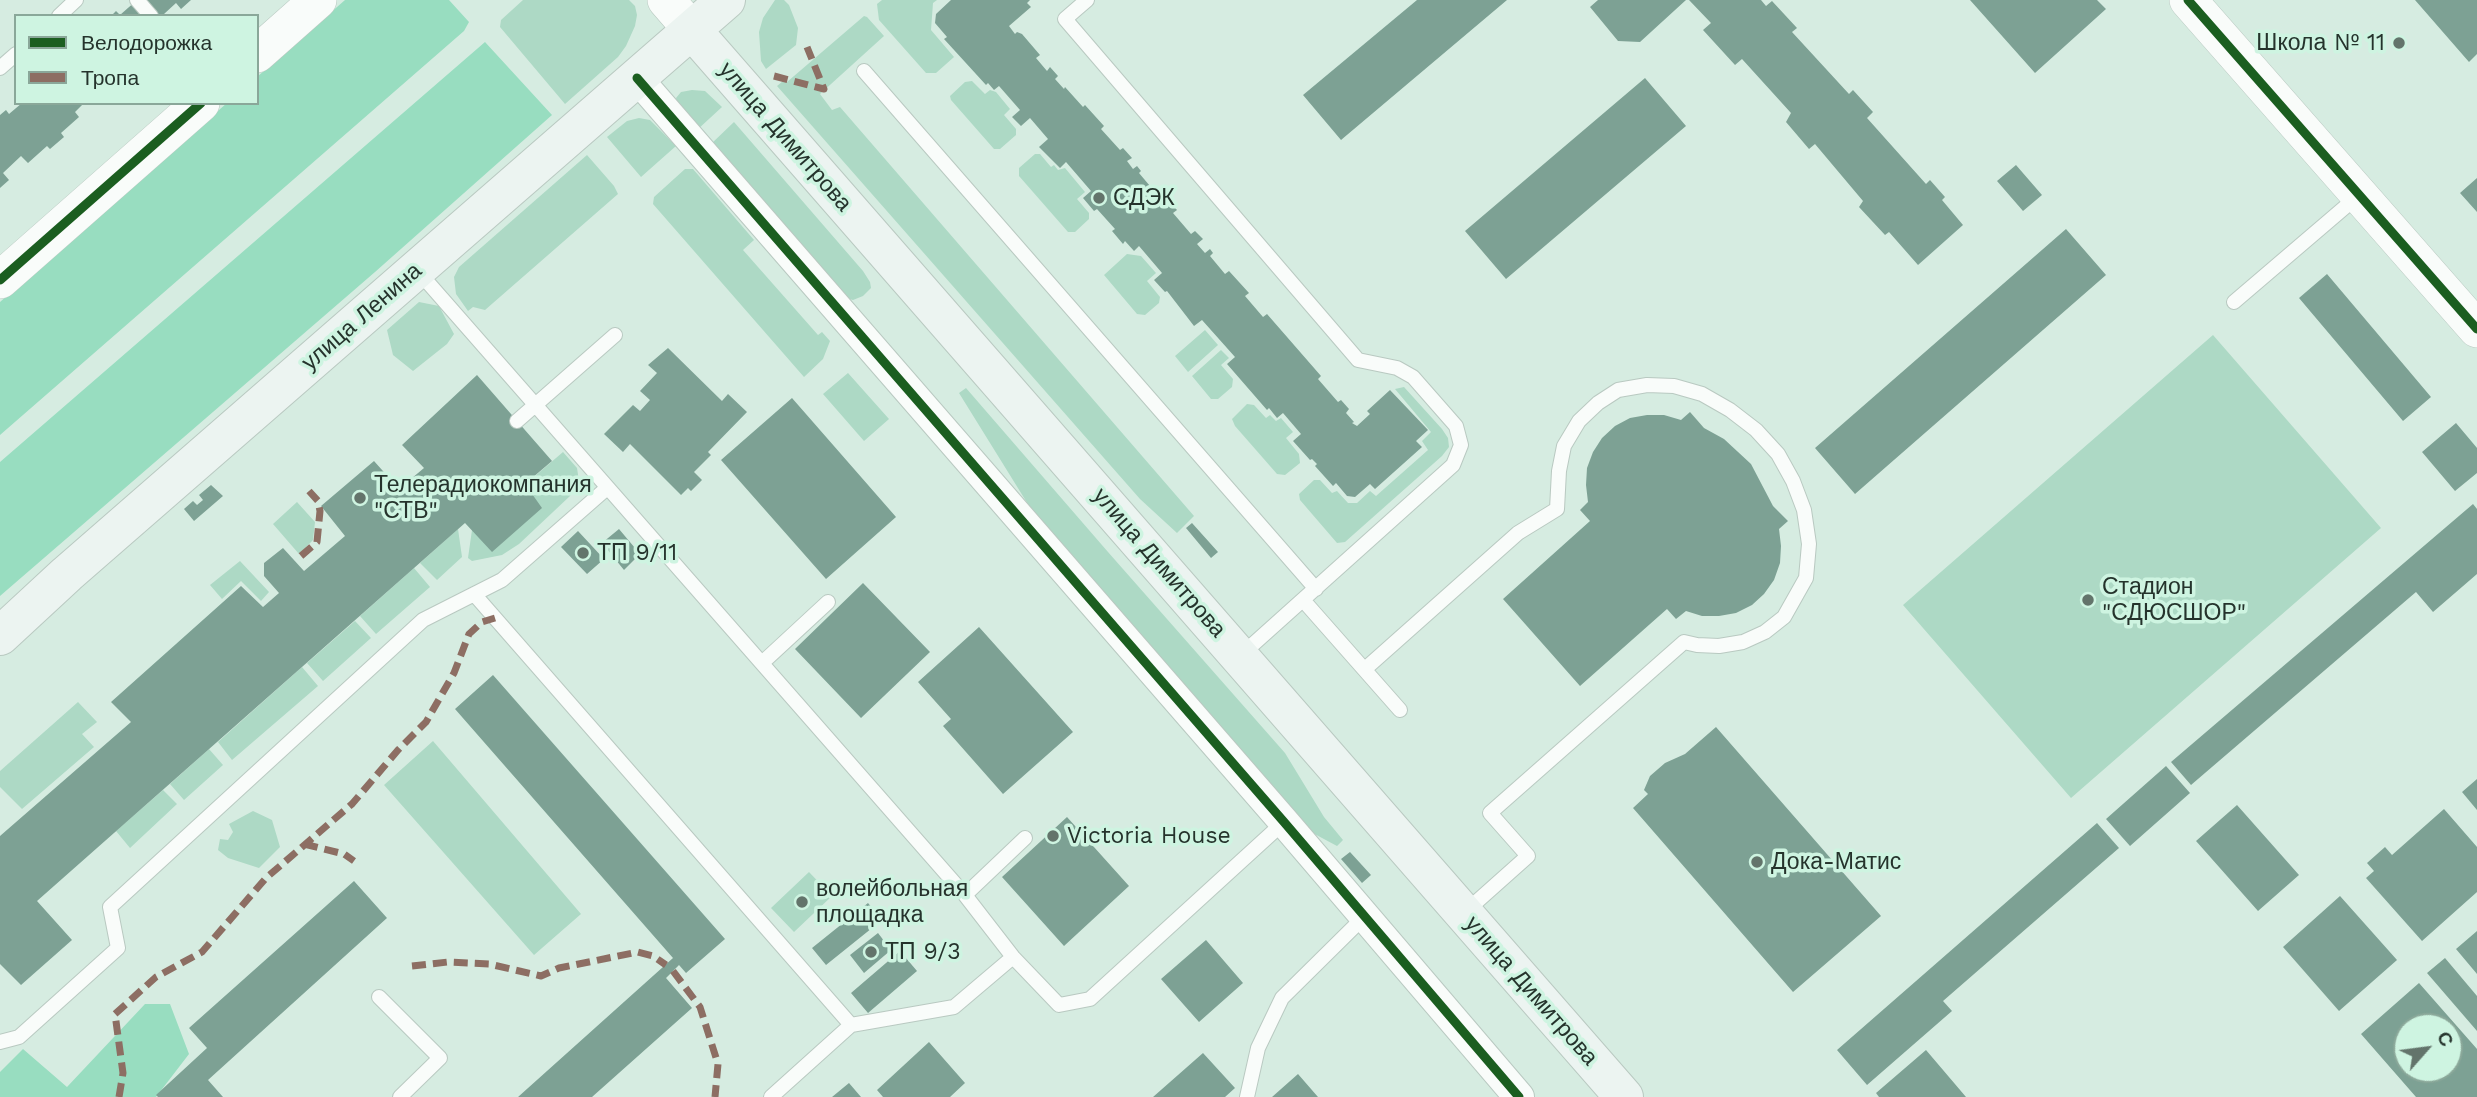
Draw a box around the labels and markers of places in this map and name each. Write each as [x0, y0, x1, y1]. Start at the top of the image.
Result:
place label: Школа № 11 [2256, 29, 2385, 57]
marker: Школа № 11 [2391, 35, 2407, 51]
place label: СДЭК [1113, 184, 1175, 212]
marker: СДЭК [1091, 190, 1107, 206]
place label: Телерадиокомпания "СТВ" [374, 471, 592, 525]
marker: Телерадиокомпания "СТВ" [352, 490, 368, 506]
place label: ТП 9/11 [597, 539, 677, 567]
marker: ТП 9/11 [575, 545, 591, 561]
place label: Стадион "СДЮСШОР" [2102, 573, 2246, 627]
marker: Стадион "СДЮСШОР" [2080, 592, 2096, 608]
place label: Victoria House [1067, 822, 1231, 850]
marker: Victoria House [1045, 828, 1061, 844]
place label: Дока-Матис [1771, 848, 1901, 876]
marker: Дока-Матис [1749, 854, 1765, 870]
place label: волейбольная площадка [816, 875, 968, 929]
marker: волейбольная площадка [794, 894, 810, 910]
place label: ТП 9/3 [885, 938, 961, 966]
marker: ТП 9/3 [863, 944, 879, 960]

